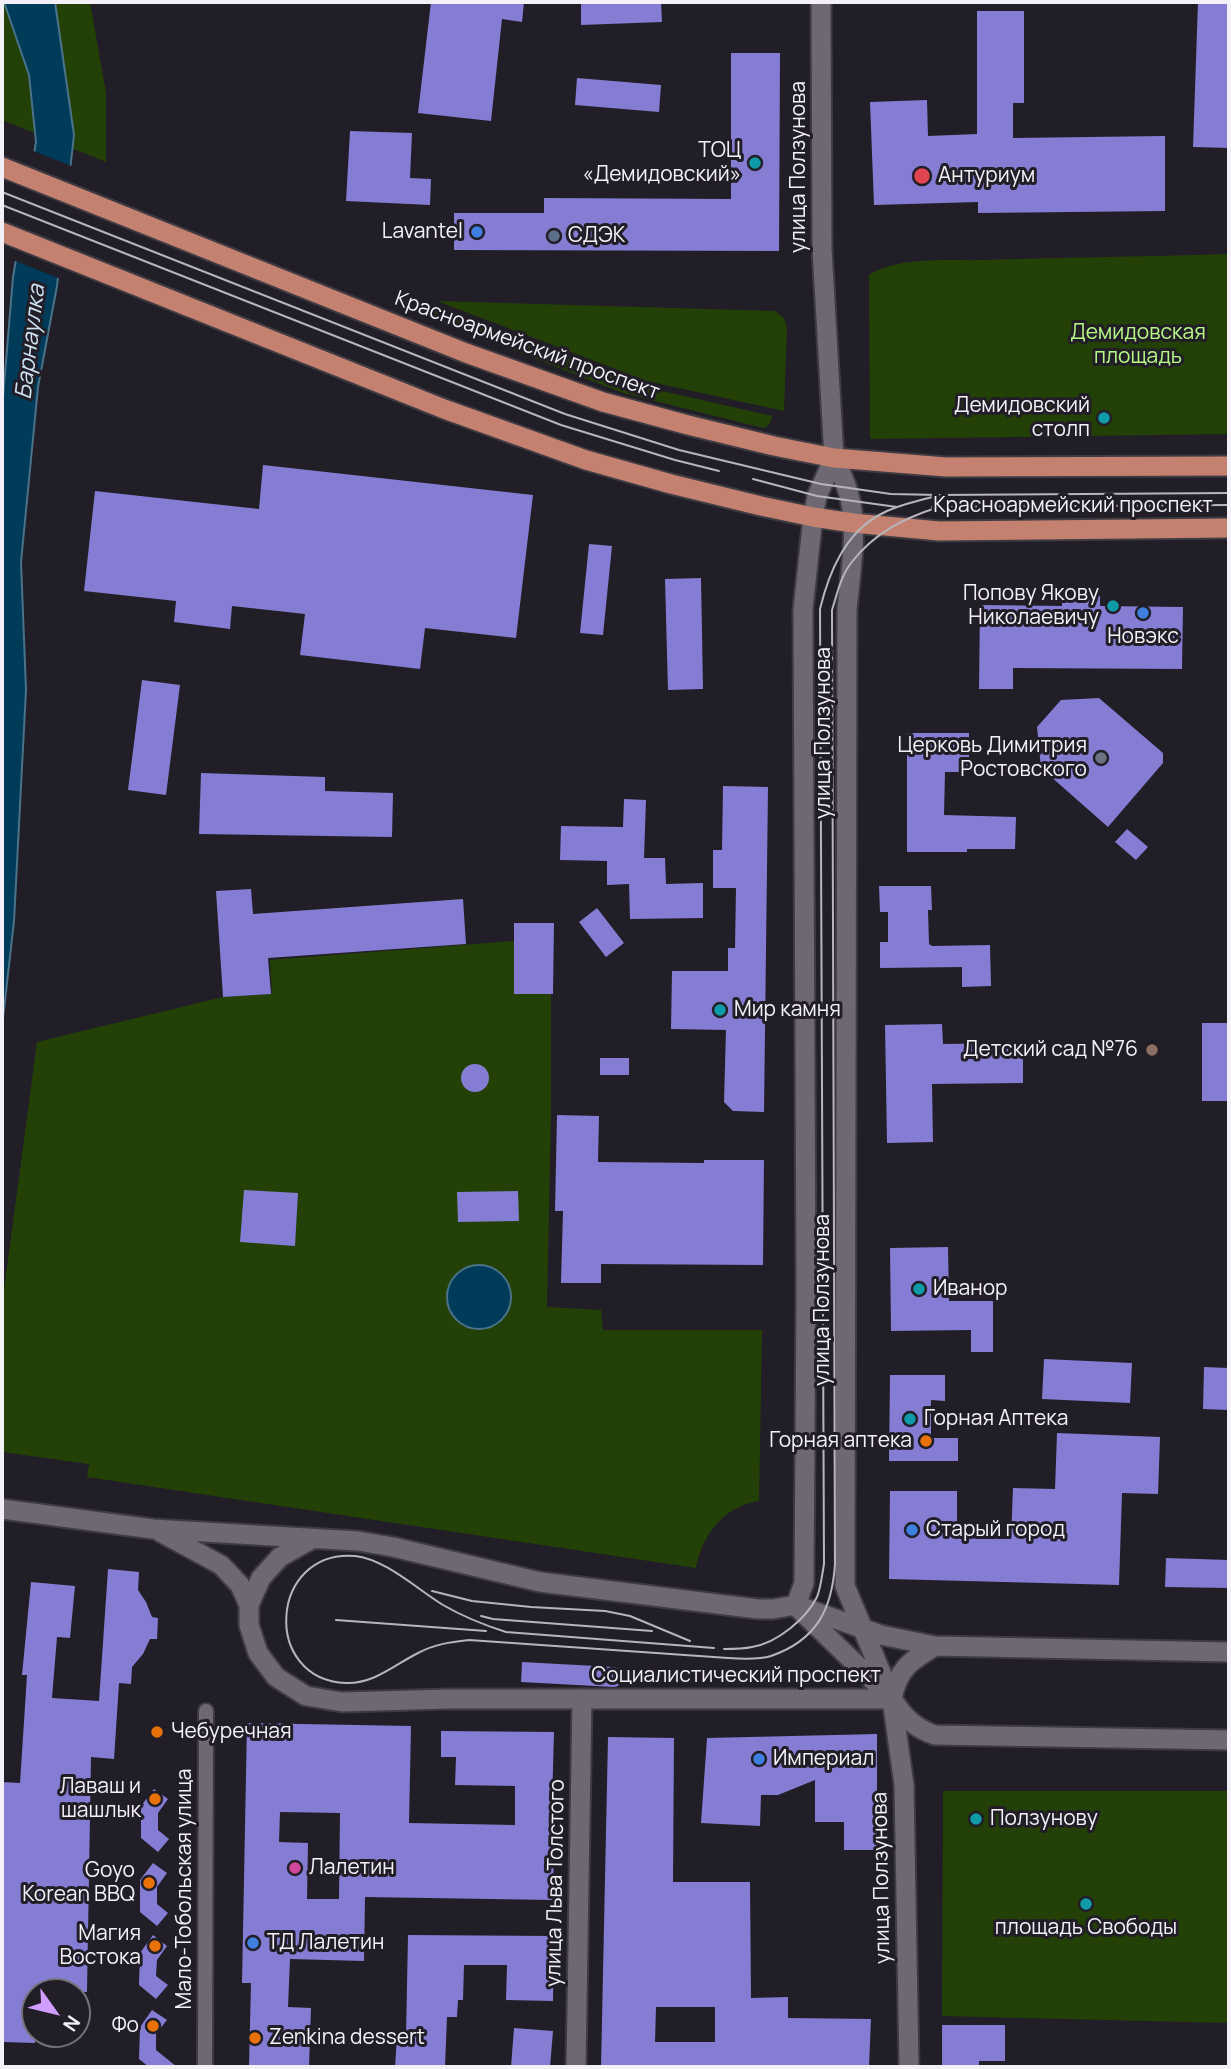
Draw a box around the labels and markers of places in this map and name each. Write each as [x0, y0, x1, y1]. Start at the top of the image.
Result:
place label: ТОЦ «Демидовский» [582, 138, 741, 188]
marker: ТОЦ «Демидовский» [747, 155, 763, 171]
place label: Антуриум [938, 163, 1035, 189]
marker: Антуриум [912, 166, 932, 186]
place label: Lavantel [382, 219, 463, 245]
place label: СДЭК [568, 223, 625, 249]
marker: Lavantel [469, 224, 485, 240]
marker: СДЭК [546, 228, 562, 244]
place label: Демидовский столп [954, 393, 1090, 443]
marker: Демидовский столп [1096, 410, 1112, 426]
place label: Попову Якову Николаевичу [963, 581, 1099, 631]
marker: Попову Якову Николаевичу [1105, 598, 1121, 614]
marker: Новэкс [1135, 605, 1151, 621]
place label: Новэкс [1107, 624, 1179, 650]
place label: Церковь Димитрия Ростовского [897, 733, 1087, 783]
marker: Церковь Димитрия Ростовского [1093, 750, 1109, 766]
place label: Мир камня [734, 997, 841, 1023]
marker: Мир камня [712, 1002, 728, 1018]
place label: Детский сад №76 [963, 1037, 1138, 1063]
marker: Детский сад №76 [1144, 1042, 1160, 1058]
place label: Иванор [933, 1276, 1008, 1302]
marker: Иванор [911, 1281, 927, 1297]
place label: Горная Аптека [924, 1406, 1068, 1432]
marker: Горная Аптека [902, 1411, 918, 1427]
place label: Горная аптека [769, 1428, 912, 1454]
marker: Горная аптека [918, 1433, 934, 1449]
place label: Старый город [926, 1517, 1065, 1543]
marker: Старый город [904, 1522, 920, 1538]
place label: Чебуречная [171, 1719, 292, 1745]
marker: Чебуречная [149, 1724, 165, 1740]
place label: Империал [773, 1746, 874, 1772]
marker: Империал [751, 1751, 767, 1767]
place label: Лаваш и шашлык [60, 1774, 141, 1824]
marker: Лаваш и шашлык [147, 1791, 163, 1807]
place label: Ползунову [990, 1806, 1098, 1832]
marker: Ползунову [968, 1811, 984, 1827]
place label: Лалетин [309, 1855, 395, 1881]
place label: Goyo Korean BBQ [22, 1858, 135, 1908]
marker: Лалетин [287, 1860, 303, 1876]
marker: Goyo Korean BBQ [141, 1875, 157, 1891]
marker: площадь Свободы [1078, 1896, 1094, 1912]
place label: площадь Свободы [995, 1915, 1177, 1941]
place label: Магия Востока [59, 1921, 141, 1971]
place label: ТД Лалетин [267, 1930, 384, 1956]
marker: ТД Лалетин [245, 1935, 261, 1951]
marker: Магия Востока [147, 1938, 163, 1954]
place label: Фо [112, 2013, 139, 2039]
marker: Фо [145, 2018, 161, 2034]
place label: Zenkina dessert [269, 2025, 425, 2051]
marker: Zenkina dessert [247, 2030, 263, 2046]

